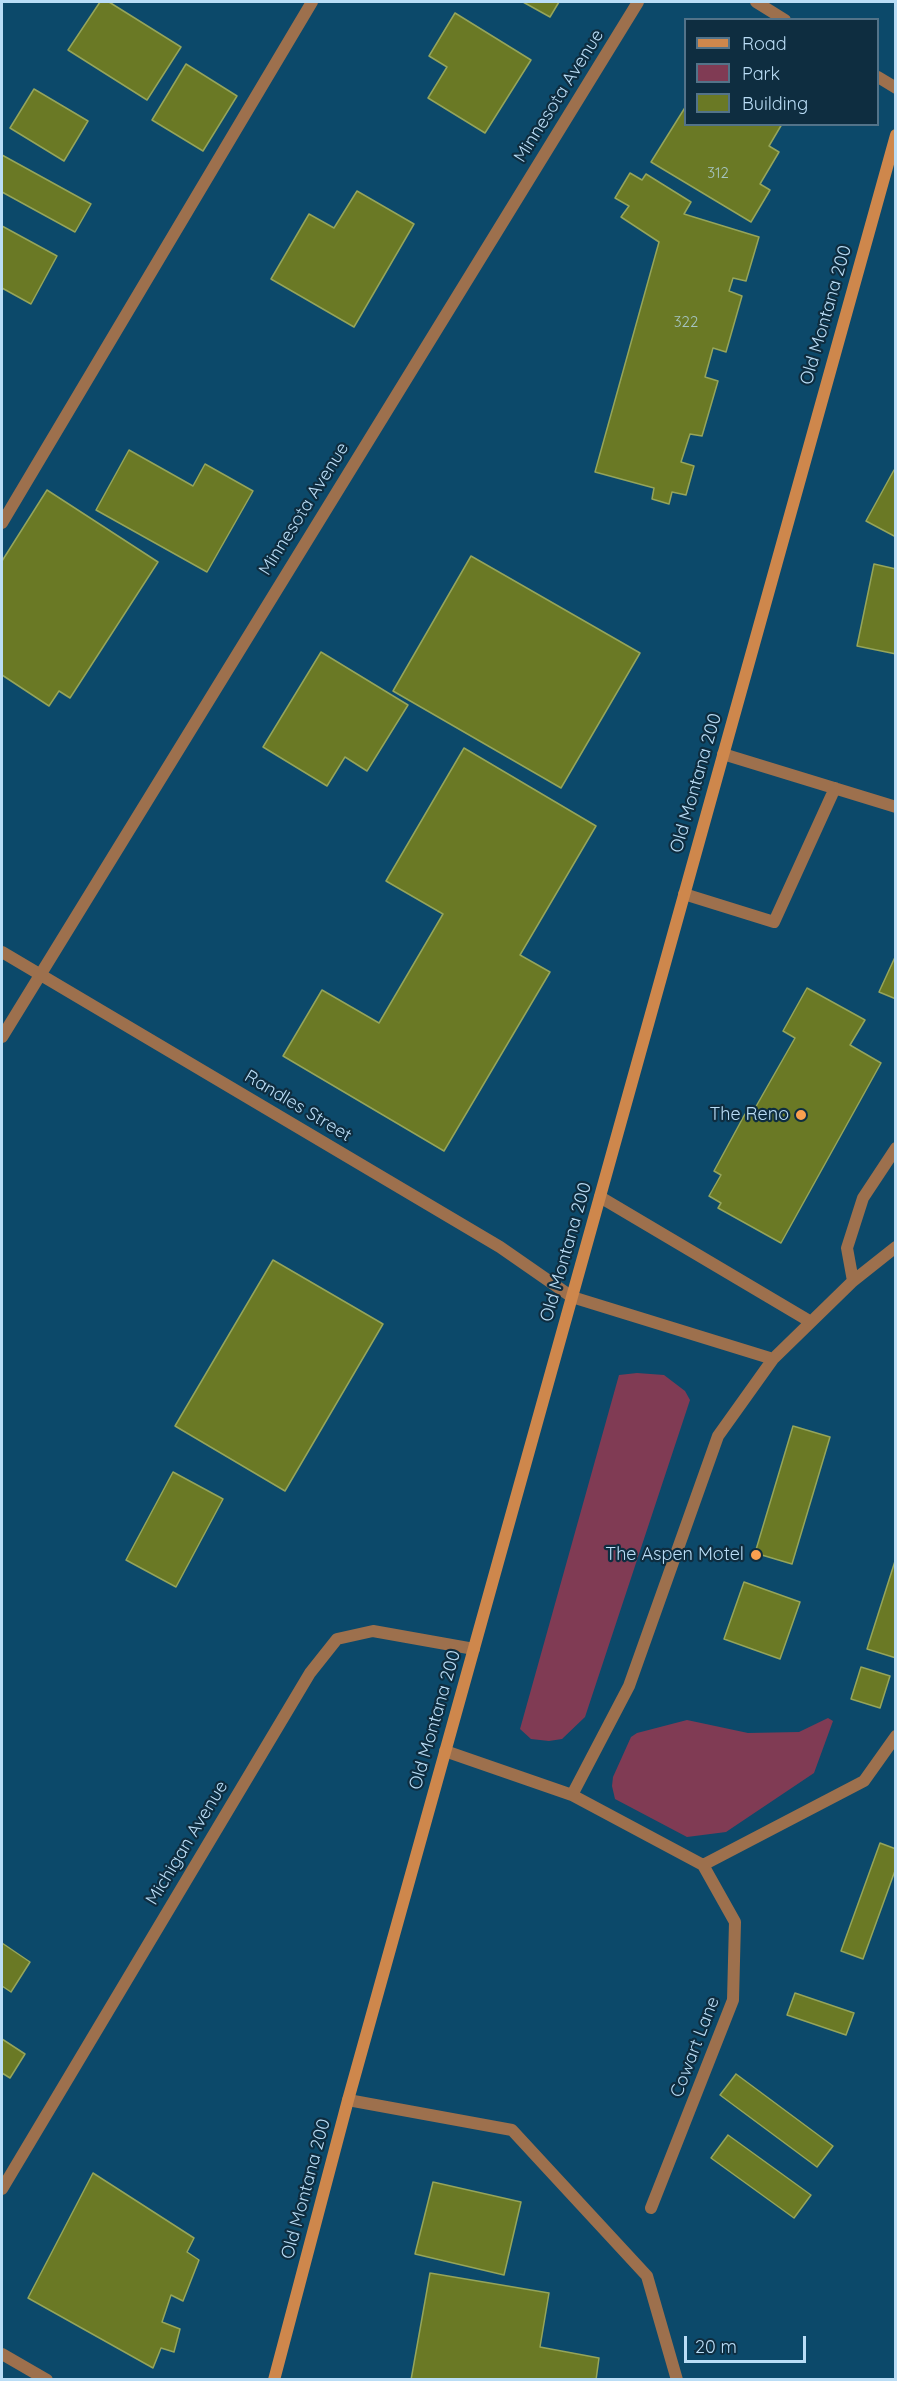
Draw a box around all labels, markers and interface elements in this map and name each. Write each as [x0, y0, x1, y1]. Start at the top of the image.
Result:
legend [684, 18, 879, 126]
street label: Minnesota Avenue [509, 26, 609, 166]
text: Road [742, 32, 787, 55]
text: Park [742, 62, 780, 85]
text: Building [742, 92, 808, 115]
house number: 312 [707, 164, 729, 182]
street label: Old Montana 200 [796, 243, 856, 387]
house number: 322 [674, 313, 698, 331]
street label: Minnesota Avenue [254, 439, 354, 579]
street label: Old Montana 200 [666, 711, 726, 855]
street label: Randles Street [241, 1066, 355, 1146]
place label: The Reno [709, 1104, 789, 1126]
marker: The Reno [794, 1108, 808, 1122]
street label: Old Montana 200 [536, 1180, 596, 1324]
place label: The Aspen Motel [605, 1544, 744, 1566]
marker: The Aspen Motel [749, 1548, 763, 1562]
street label: Old Montana 200 [405, 1648, 465, 1792]
street label: Michigan Avenue [141, 1777, 233, 1909]
street label: Cowart Lane [666, 1994, 724, 2100]
street label: Old Montana 200 [277, 2116, 335, 2262]
scale bar [687, 2324, 808, 2362]
text: 20 m [695, 2335, 737, 2358]

